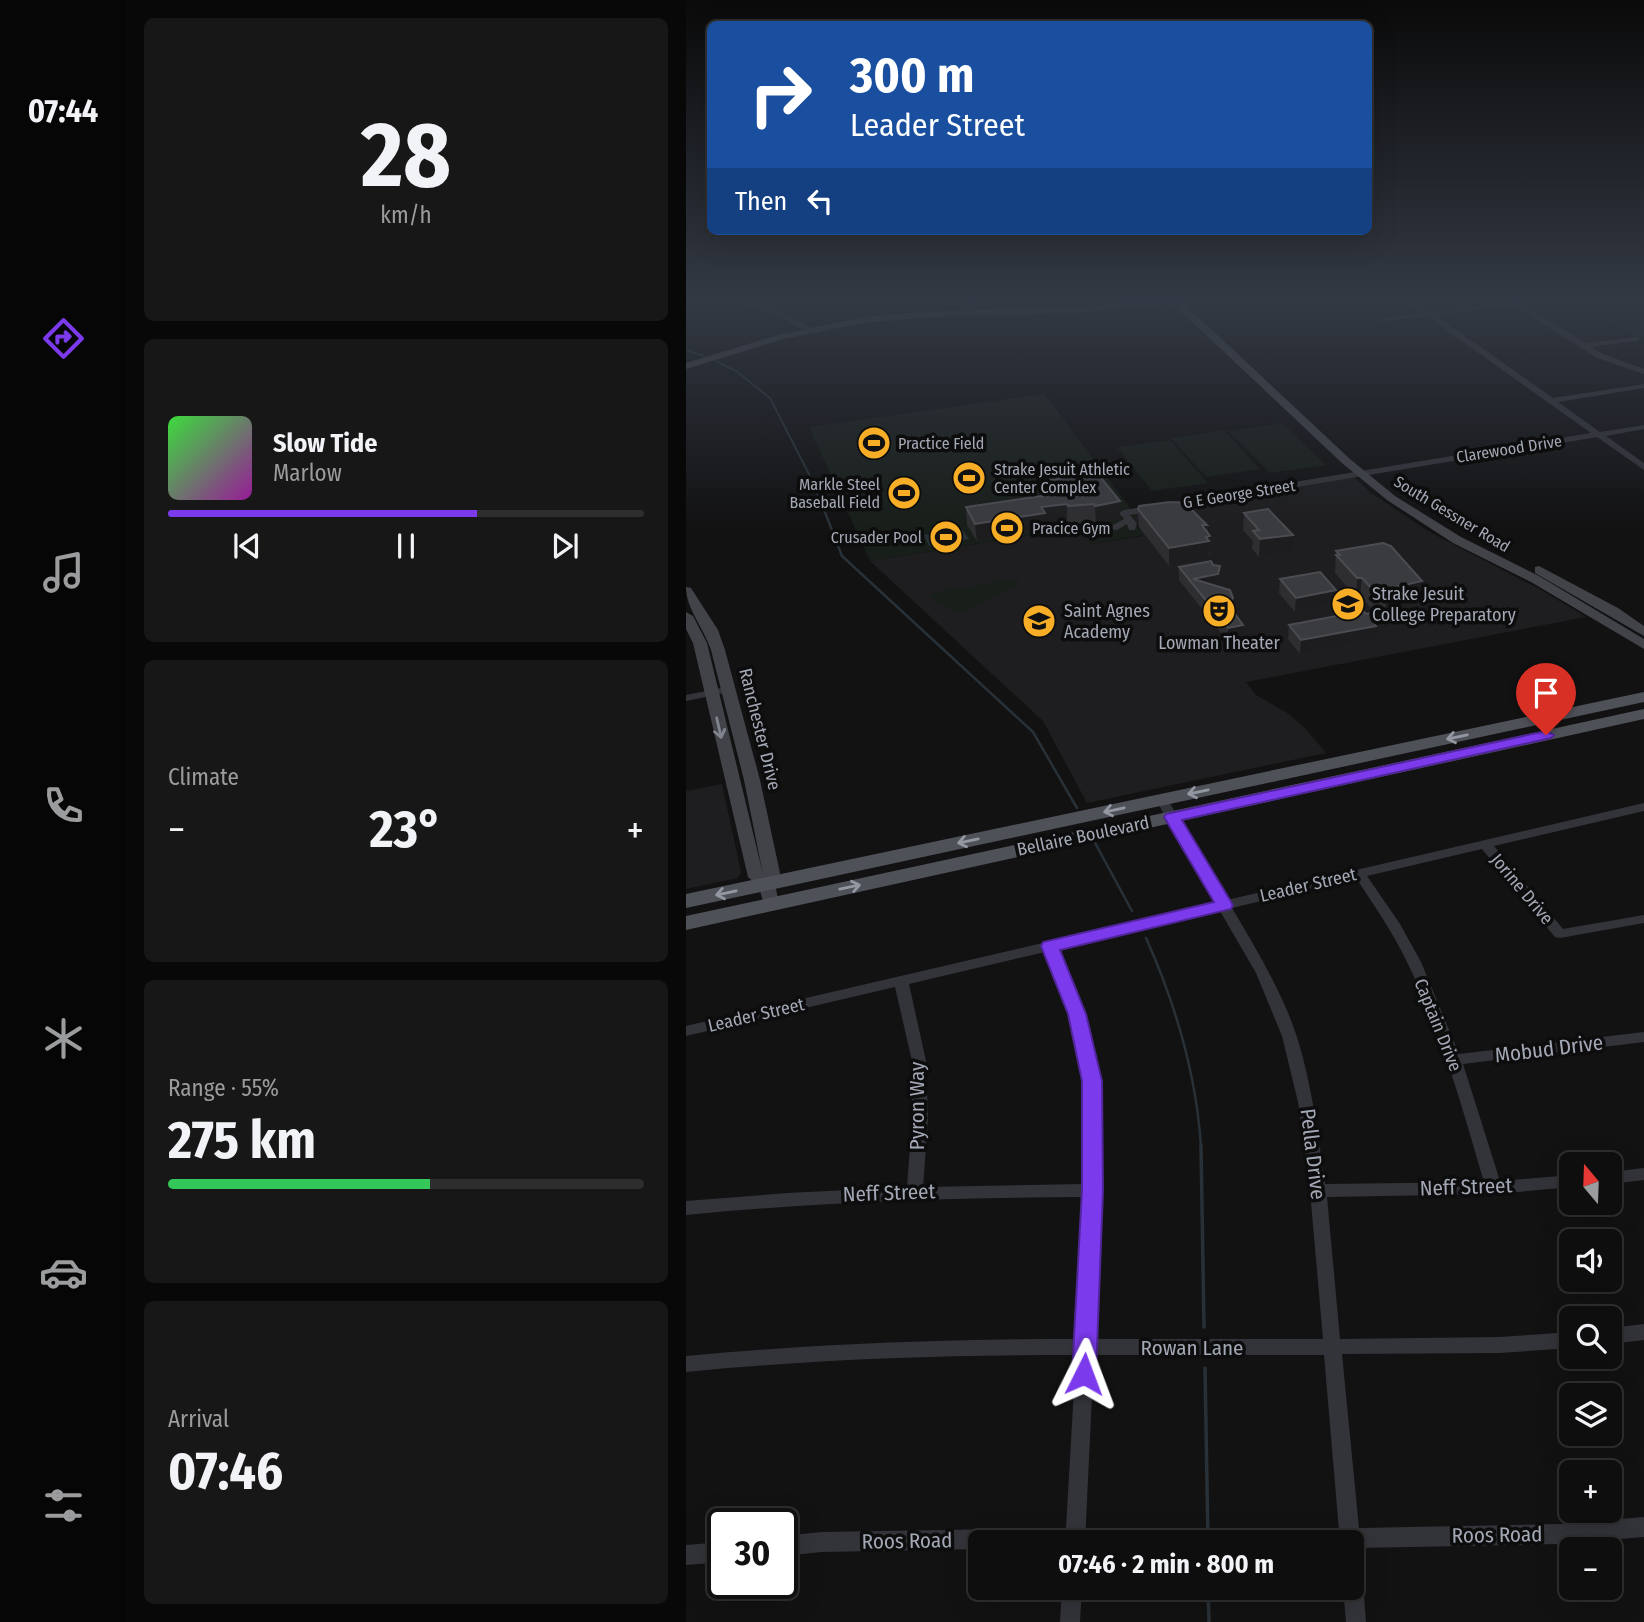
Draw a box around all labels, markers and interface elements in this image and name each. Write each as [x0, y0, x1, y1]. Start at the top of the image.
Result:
text: 300 m [850, 46, 974, 105]
icon: right [735, 49, 826, 140]
text: 07:44 [28, 92, 98, 130]
text: 28 [361, 101, 451, 210]
text: Leader Street [850, 106, 1025, 144]
icon: left [801, 182, 839, 220]
text: Then [735, 186, 787, 217]
text: km/h [380, 201, 432, 229]
icon: directions [39, 314, 88, 363]
sports icon: Practice Field [855, 424, 893, 462]
text: Slow Tide [273, 428, 377, 459]
street label: Clarewood Drive [1455, 431, 1563, 467]
place label: Practice Field [898, 434, 984, 453]
text: Marlow [273, 459, 342, 487]
sports icon: Strake Jesuit Athletic Center Complex [950, 459, 988, 497]
place label: Strake Jesuit Athletic Center Complex [994, 460, 1130, 497]
street label: South Gessner Road [1391, 472, 1513, 556]
sports icon: Markle Steel Baseball Field [885, 474, 923, 512]
place label: Markle Steel Baseball Field [789, 475, 880, 512]
street label: G E George Street [1182, 476, 1297, 512]
sports icon: Pracice Gym [988, 509, 1026, 547]
sports icon: Crusader Pool [927, 518, 965, 556]
place label: Pracice Gym [1032, 519, 1111, 538]
icon: previous [228, 527, 266, 565]
icon: pause [387, 527, 425, 565]
icon: next [546, 527, 584, 565]
place label: Crusader Pool [831, 528, 922, 547]
icon: music [39, 548, 88, 597]
place label: Strake Jesuit College Preparatory [1372, 583, 1516, 626]
school or university icon: Strake Jesuit College Preparatory [1329, 585, 1367, 623]
theatre icon: Lowman Theater [1200, 592, 1238, 630]
place label: Saint Agnes Academy [1064, 600, 1150, 643]
school or university icon: Saint Agnes Academy [1020, 602, 1058, 640]
place label: Lowman Theater [1158, 632, 1280, 654]
pin [1516, 663, 1576, 735]
street label: Ranchester Drive [734, 666, 786, 792]
icon: arrive [1527, 674, 1565, 712]
one-way arrow [713, 716, 726, 739]
one-way arrow [1446, 731, 1469, 745]
text: Climate [168, 763, 239, 791]
icon: phone [39, 781, 88, 830]
one-way arrow [1187, 786, 1210, 800]
text: 23° [369, 798, 442, 861]
one-way arrow [1103, 804, 1126, 818]
text: − [168, 807, 185, 853]
text: + [627, 807, 644, 853]
street label: Bellaire Boulevard [1015, 811, 1151, 861]
one-way arrow [957, 834, 980, 848]
street label: Jorine Drive [1486, 849, 1558, 929]
street label: Leader Street [1258, 863, 1359, 907]
one-way arrow [838, 879, 861, 893]
one-way arrow [715, 886, 738, 900]
street label: Captain Drive [1409, 975, 1467, 1075]
street label: Leader Street [706, 993, 807, 1037]
icon: climate [39, 1014, 88, 1063]
street label: Mobud Drive [1493, 1029, 1605, 1069]
street label: Pyron Way [904, 1061, 930, 1150]
text: Range · 55% [168, 1074, 279, 1102]
street label: Pella Drive [1295, 1107, 1331, 1201]
text: 275 km [168, 1109, 316, 1172]
north arrow [1559, 1152, 1622, 1214]
map controls [1559, 1152, 1622, 1600]
street label: Neff Street [1419, 1172, 1513, 1202]
street label: Neff Street [842, 1178, 936, 1208]
button: sound [1559, 1229, 1622, 1292]
icon: car [39, 1248, 88, 1297]
button: search [1559, 1306, 1622, 1369]
street label: Rowan Lane [1141, 1335, 1243, 1361]
position arrow [1047, 1337, 1121, 1411]
button: layers [1559, 1383, 1622, 1446]
text: Arrival [168, 1405, 229, 1433]
text: 07:46 [168, 1440, 283, 1503]
button: + [1559, 1460, 1622, 1523]
icon: filters [39, 1481, 88, 1530]
speed limit sign: 30 [707, 1508, 798, 1599]
street label: Roos Road [1451, 1521, 1543, 1549]
street label: Roos Road [861, 1527, 953, 1555]
button: − [1559, 1537, 1622, 1600]
text: 07:46 · 2 min · 800 m [1058, 1549, 1274, 1580]

